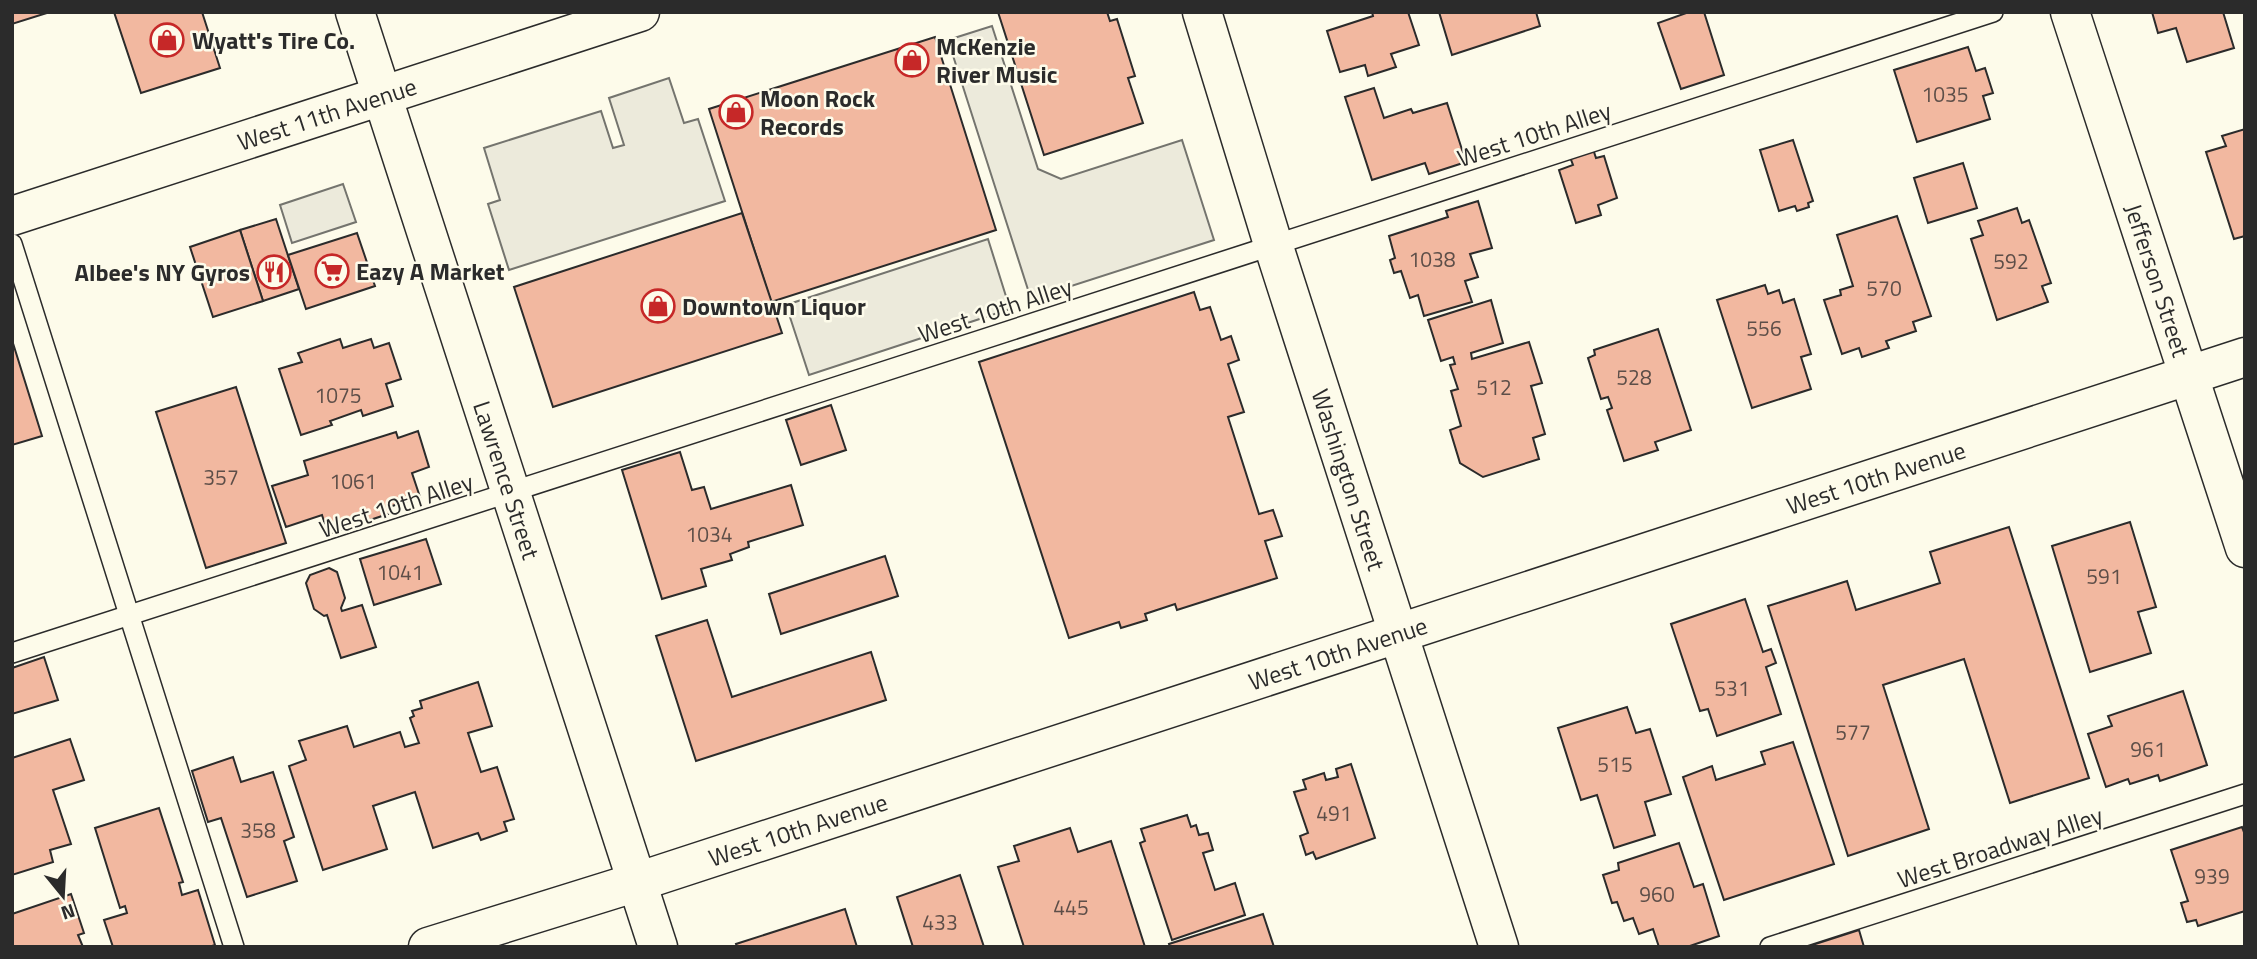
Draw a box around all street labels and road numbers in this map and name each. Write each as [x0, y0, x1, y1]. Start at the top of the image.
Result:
street label: West 11th Avenue [233, 68, 421, 160]
street label: West 10th Alley [1452, 92, 1616, 176]
street label: Jefferson Street [2116, 199, 2199, 362]
street label: West 10th Alley [913, 268, 1077, 352]
street label: Washington Street [1303, 384, 1395, 575]
street label: Lawrence Street [464, 396, 549, 564]
street label: West 10th Avenue [1782, 432, 1970, 524]
street label: West 10th Alley [314, 463, 478, 547]
street label: West 10th Avenue [1244, 607, 1432, 699]
street label: West 10th Avenue [704, 783, 892, 876]
street label: West Broadway Alley [1893, 797, 2108, 897]

